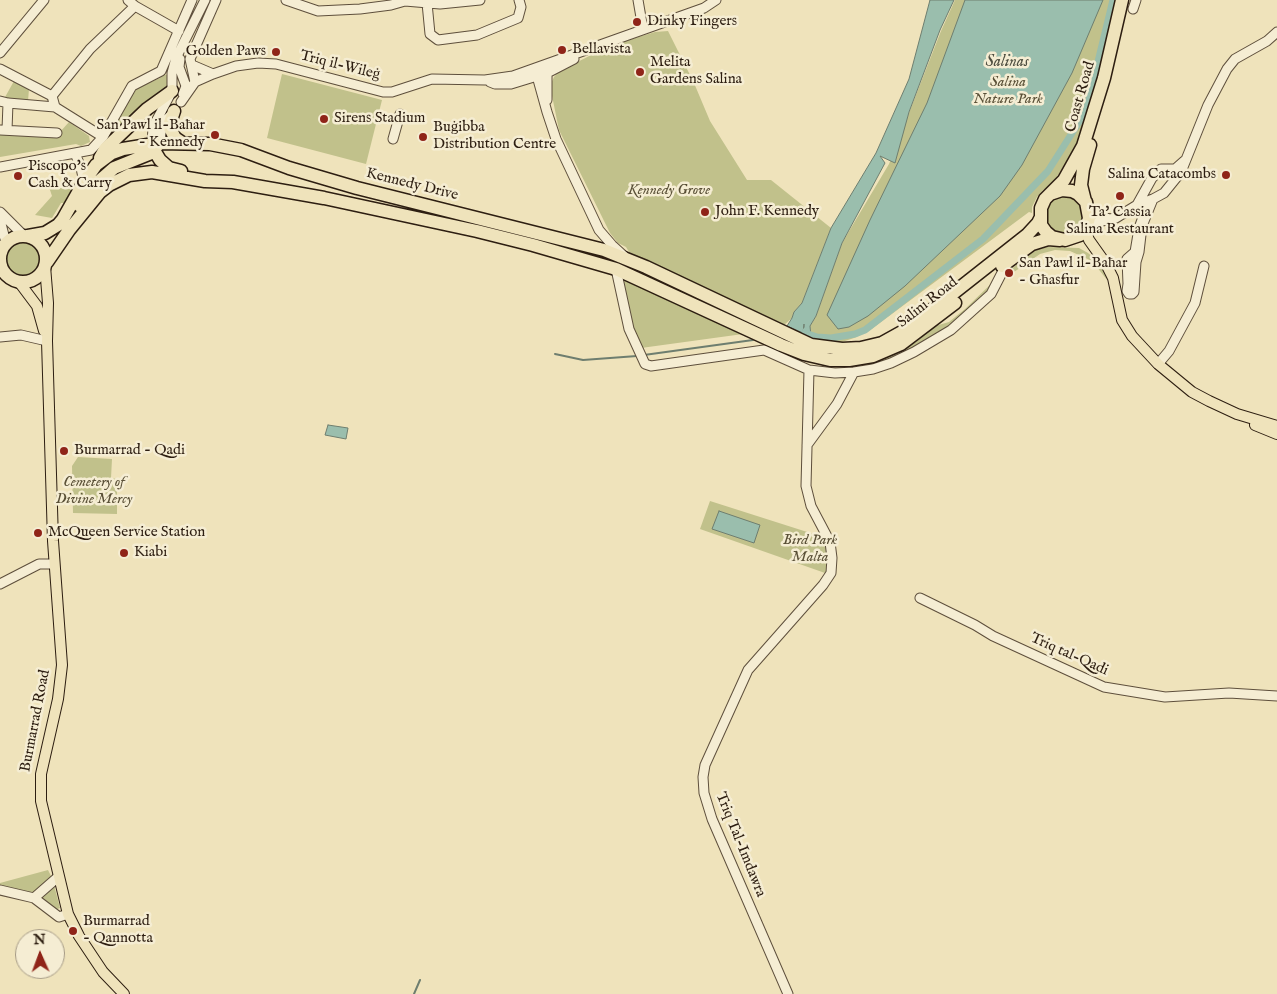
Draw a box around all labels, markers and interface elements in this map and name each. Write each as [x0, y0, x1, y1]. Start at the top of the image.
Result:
place label: Dinky Fingers [647, 13, 737, 31]
marker: Dinky Fingers [631, 16, 643, 28]
place label: Bellavista [572, 41, 631, 59]
place label: Golden Paws [186, 43, 266, 61]
marker: Bellavista [556, 44, 568, 56]
marker: Golden Paws [270, 46, 282, 58]
street label: Triq il-Wileġ [298, 47, 382, 85]
water label: Salinas [986, 53, 1028, 73]
place label: Melita Gardens Salina [650, 54, 742, 89]
street label: Coast Road [1062, 59, 1100, 135]
marker: Melita Gardens Salina [634, 66, 646, 78]
park label: Salina Nature Park [973, 74, 1043, 109]
place label: Sirens Stadium [334, 110, 425, 128]
marker: Sirens Stadium [318, 113, 330, 125]
place label: San Pawl il-Baħar - Kennedy [97, 117, 205, 152]
place label: Buġibba Distribution Centre [433, 119, 556, 154]
marker: San Pawl il-Baħar - Kennedy [209, 129, 221, 141]
marker: Buġibba Distribution Centre [417, 131, 429, 143]
place label: Piscopo's Cash & Carry [28, 158, 112, 193]
street label: Kennedy Drive [364, 165, 460, 205]
place label: Salina Catacombs [1108, 166, 1216, 184]
marker: Salina Catacombs [1220, 169, 1232, 181]
marker: Piscopo's Cash & Carry [12, 170, 24, 182]
park label: Kennedy Grove [628, 182, 710, 200]
marker: Ta' Cassia Salina Restaurant [1114, 190, 1126, 202]
place label: John F. Kennedy [715, 203, 819, 221]
place label: Ta' Cassia Salina Restaurant [1066, 204, 1174, 239]
marker: John F. Kennedy [699, 206, 711, 218]
place label: San Pawl il-Baħar - Għasfur [1019, 255, 1127, 290]
marker: San Pawl il-Baħar - Għasfur [1003, 267, 1015, 279]
street label: Salini Road [894, 274, 962, 332]
place label: Burmarrad - Qadi [74, 442, 185, 460]
marker: Burmarrad - Qadi [58, 445, 70, 457]
park label: Cemetery of Divine Mercy [56, 474, 132, 509]
place label: McQueen Service Station [48, 524, 205, 542]
marker: McQueen Service Station [32, 527, 44, 539]
park label: Bird Park Malta [783, 532, 837, 567]
place label: Kiabi [134, 544, 167, 562]
marker: Kiabi [118, 547, 130, 559]
street label: Triq tal-Qadi [1027, 630, 1111, 680]
street label: Burmarrad Road [17, 668, 55, 774]
street label: Triq Tal-Imdawra [711, 790, 769, 900]
place label: Burmarrad - Qannotta [83, 913, 153, 948]
marker: Burmarrad - Qannotta [67, 925, 79, 937]
north arrow [15, 929, 65, 979]
text: N [33, 931, 46, 949]

